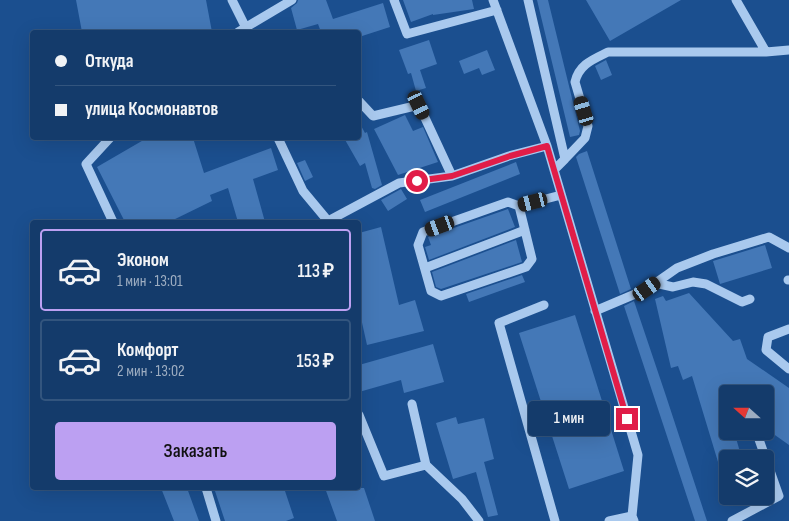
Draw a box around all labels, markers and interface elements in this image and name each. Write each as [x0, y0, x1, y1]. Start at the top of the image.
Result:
text: Откуда [85, 50, 134, 73]
car [405, 88, 432, 122]
car [572, 94, 595, 128]
text: улица Космонавтов [85, 98, 218, 121]
route start [406, 170, 428, 192]
car [516, 191, 549, 213]
car [423, 214, 456, 238]
icon: car [57, 248, 102, 293]
text: Эконом [117, 249, 169, 272]
text: 113 ₽ [297, 260, 334, 283]
text: 1 мин · 13:01 [117, 272, 183, 291]
car [630, 274, 663, 304]
icon: car [57, 338, 102, 383]
text: Комфорт [117, 339, 179, 362]
text: 153 ₽ [297, 350, 334, 373]
text: 2 мин · 13:02 [117, 362, 185, 381]
north arrow [719, 385, 774, 440]
map controls [719, 385, 774, 505]
callout: 1 мин [527, 402, 610, 436]
route end [616, 408, 638, 430]
text: 1 мин [554, 409, 584, 428]
button: Заказать [55, 422, 336, 480]
button: layers [719, 450, 774, 505]

